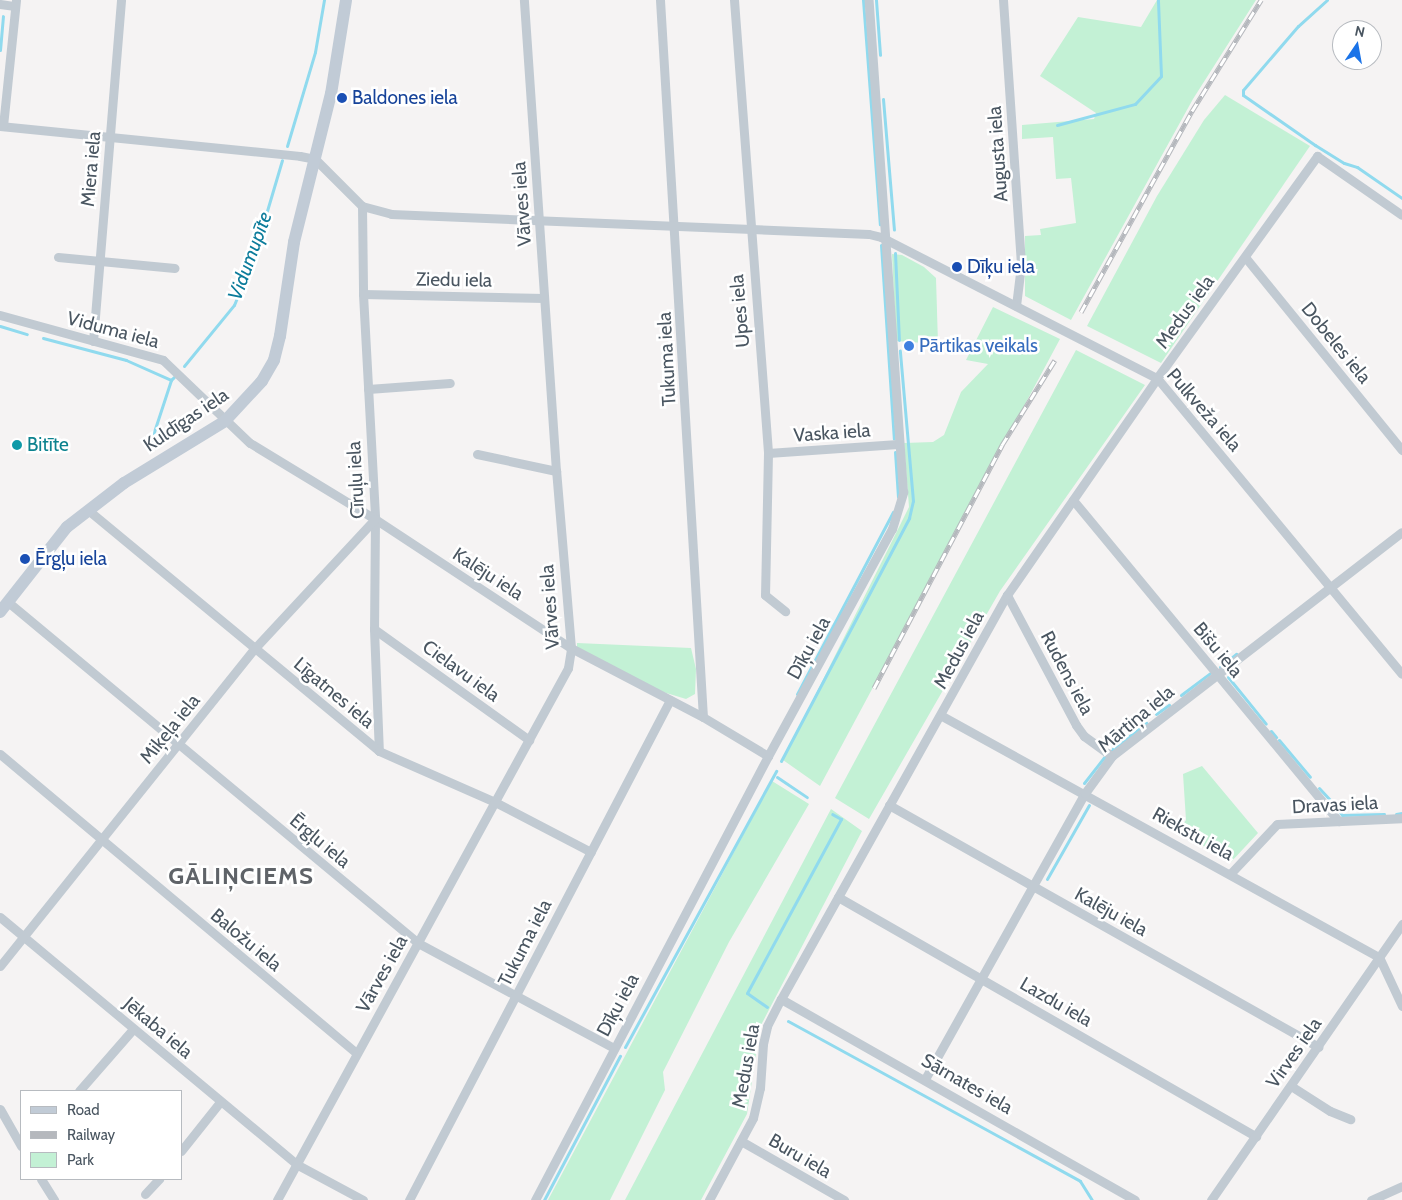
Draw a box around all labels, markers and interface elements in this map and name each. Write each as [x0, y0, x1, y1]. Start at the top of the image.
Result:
north arrow [1332, 20, 1382, 70]
text: N [1353, 21, 1367, 41]
place label: Baldones iela [352, 87, 458, 109]
marker: Baldones iela [336, 92, 348, 104]
street label: Augusta iela [983, 105, 1013, 203]
street label: Miera iela [76, 130, 106, 208]
street label: Vārves iela [508, 161, 536, 247]
water label: Vidumupīte [223, 209, 277, 303]
place label: Dīķu iela [967, 256, 1035, 278]
marker: Dīķu iela [951, 261, 963, 273]
street label: Ziedu iela [416, 268, 492, 292]
street label: Medus iela [1151, 271, 1219, 353]
street label: Upes iela [725, 274, 755, 348]
street label: Dobeles iela [1296, 298, 1376, 388]
street label: Viduma iela [64, 307, 162, 353]
street label: Tukuma iela [653, 311, 681, 407]
place label: Pārtikas veikals [919, 335, 1038, 357]
marker: Pārtikas veikals [903, 340, 915, 352]
street label: Pulkveža iela [1162, 364, 1246, 456]
street label: Kuldīgas iela [139, 383, 233, 457]
street label: Vaska iela [793, 419, 871, 447]
place label: Bitīte [27, 434, 69, 456]
marker: Bitīte [11, 439, 23, 451]
street label: Cīruļu iela [343, 441, 369, 519]
street label: Kalēju iela [448, 543, 528, 605]
place label: Ērgļu iela [35, 548, 107, 570]
marker: Ērgļu iela [19, 553, 31, 565]
street label: Vārves iela [536, 564, 564, 650]
street label: Medus iela [929, 607, 989, 693]
street label: Dīķu iela [783, 613, 835, 683]
street label: Bišu iela [1188, 618, 1248, 682]
street label: Rudens iela [1035, 627, 1099, 719]
street label: Cielavu iela [418, 635, 504, 707]
street label: Līgatnes iela [289, 653, 379, 733]
street label: Mārtiņa iela [1093, 681, 1179, 757]
street label: Miķeļa iela [135, 690, 205, 768]
street label: Dravas iela [1291, 791, 1379, 819]
street label: Riekstu iela [1148, 802, 1238, 866]
street label: Ērgļu iela [285, 809, 355, 873]
district label: GĀLIŅCIEMS [167, 862, 315, 890]
street label: Kalēju iela [1071, 883, 1151, 941]
street label: Tukuma iela [493, 896, 557, 990]
street label: Baložu iela [206, 904, 286, 976]
street label: Vārves iela [351, 931, 413, 1017]
street label: Dīķu iela [592, 970, 644, 1040]
street label: Lazdu iela [1016, 972, 1096, 1032]
street label: Jēkaba iela [119, 992, 197, 1064]
street label: Virves iela [1261, 1013, 1327, 1093]
street label: Medus iela [727, 1022, 765, 1110]
street label: Sārnates iela [917, 1049, 1017, 1119]
legend [20, 1090, 182, 1180]
text: Road [67, 1101, 100, 1119]
text: Railway [67, 1126, 115, 1144]
street label: Buru iela [765, 1129, 835, 1183]
text: Park [67, 1151, 94, 1169]

